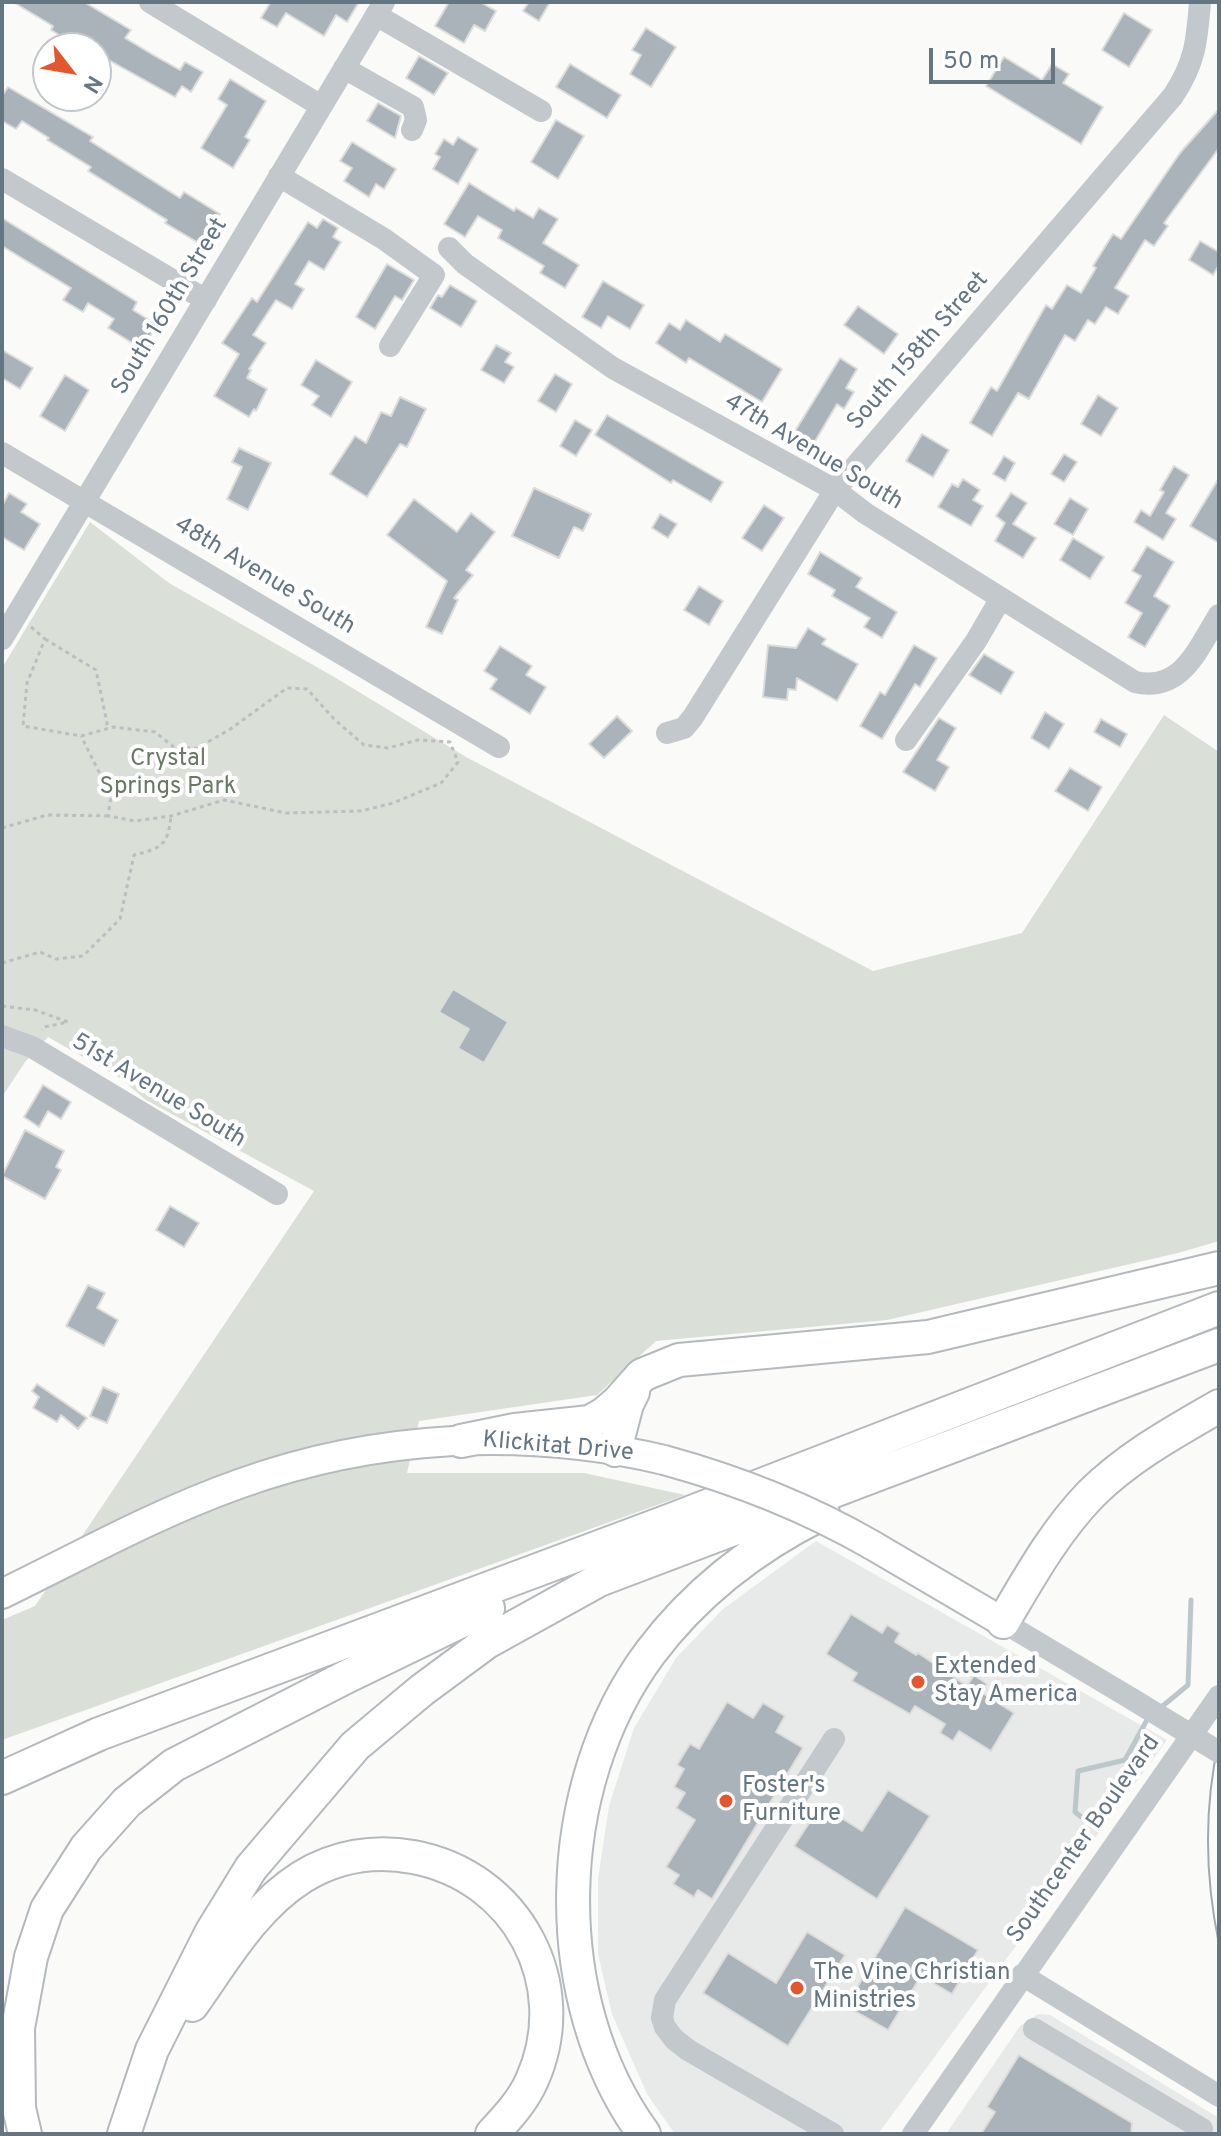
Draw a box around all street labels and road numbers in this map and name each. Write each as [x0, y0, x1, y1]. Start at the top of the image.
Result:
street label: South 160th Street [107, 213, 235, 401]
street label: South 158th Street [842, 267, 996, 437]
street label: 47th Avenue South [719, 388, 907, 518]
street label: 48th Avenue South [168, 512, 360, 642]
street label: 51st Avenue South [66, 1029, 250, 1155]
street label: Klickitat Drive [481, 1427, 635, 1469]
street label: Southcenter Boulevard [1002, 1730, 1168, 1950]

